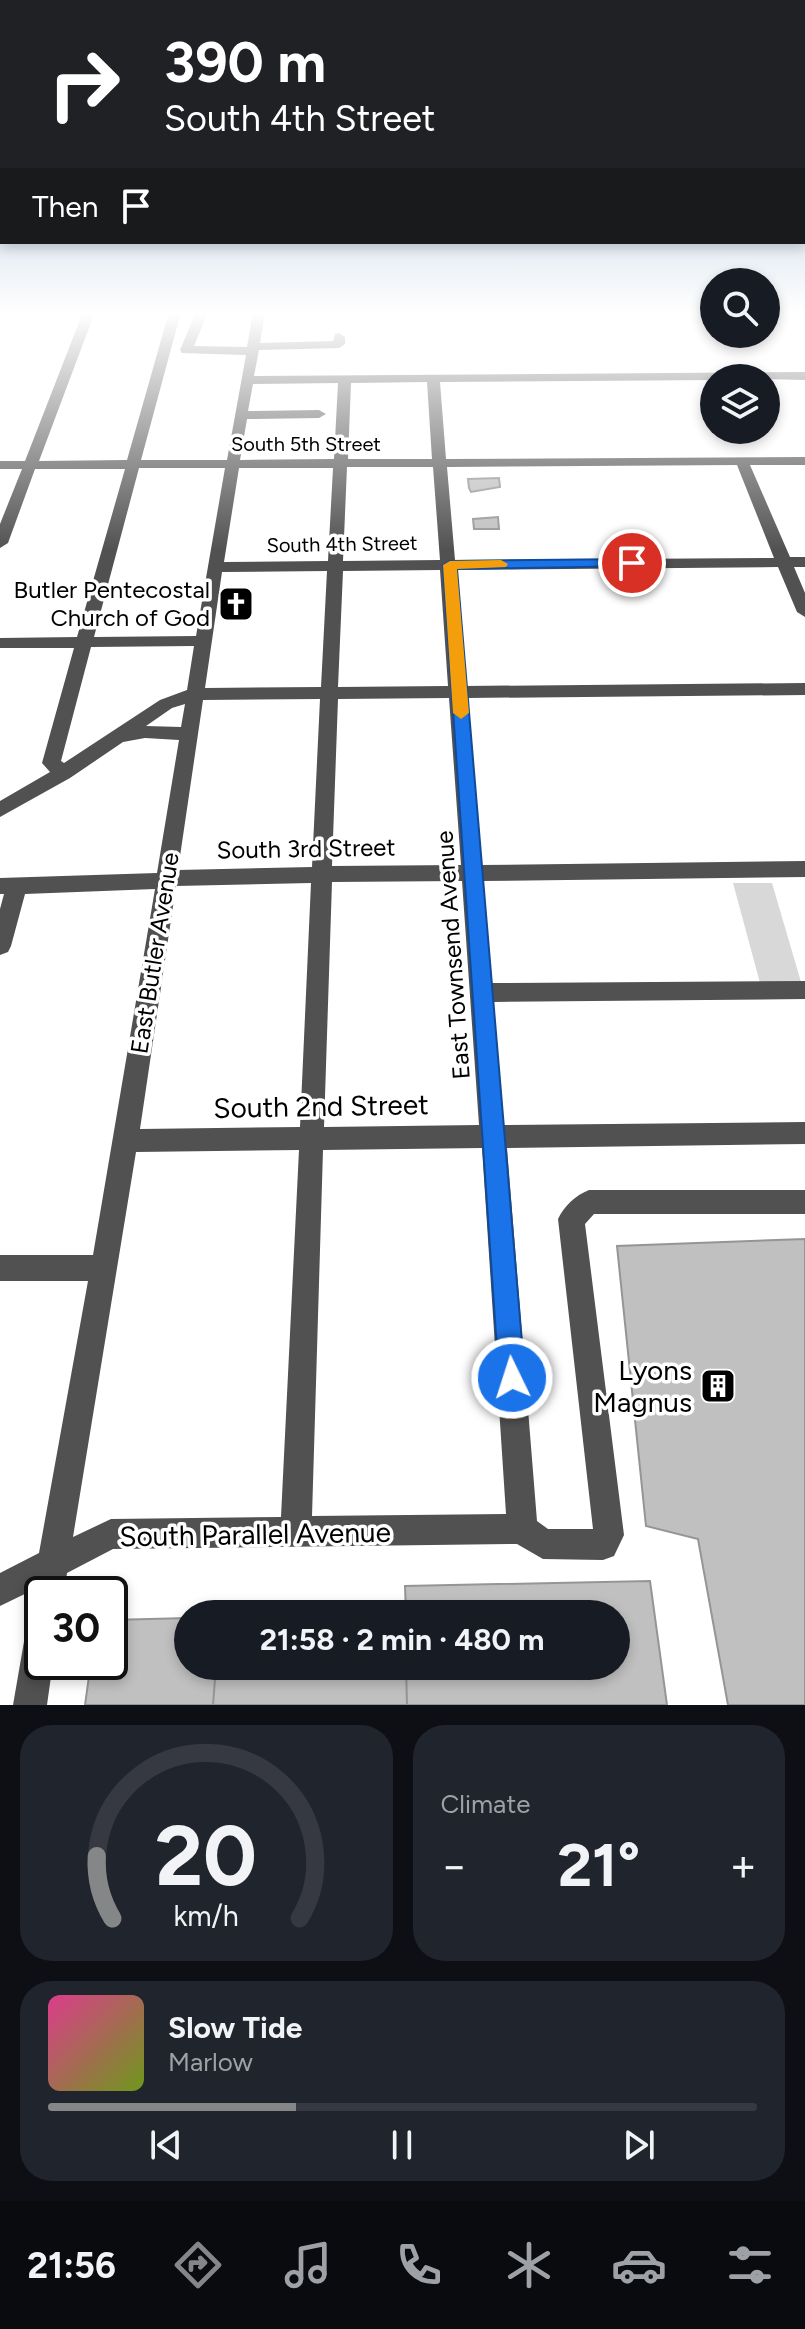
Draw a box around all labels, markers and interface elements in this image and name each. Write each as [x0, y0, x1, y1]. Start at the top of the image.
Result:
text: 390 m [164, 29, 326, 96]
icon: right [32, 32, 136, 136]
text: South 4th Street [164, 97, 435, 140]
icon: arrive [114, 184, 158, 228]
text: Then [32, 188, 98, 225]
map controls [700, 268, 780, 444]
button: search [700, 268, 780, 348]
button: layers [700, 364, 780, 444]
street label: South 5th Street [231, 432, 381, 456]
pin [598, 529, 666, 597]
street label: South 4th Street [266, 531, 418, 557]
icon: arrive [610, 541, 654, 585]
place label: Butler Pentecostal Church of God [14, 575, 210, 632]
church icon: Butler Pentecostal Church of God [217, 585, 255, 623]
street label: East Townsend Avenue [429, 830, 476, 1080]
street label: South 3rd Street [216, 832, 396, 865]
street label: East Butler Avenue [124, 850, 185, 1056]
street label: South 2nd Street [213, 1087, 429, 1125]
position arrow [470, 1336, 554, 1420]
place label: Lyons Magnus [593, 1353, 692, 1419]
building icon: Lyons Magnus [699, 1367, 737, 1405]
street label: South Parallel Avenue [119, 1515, 391, 1553]
speed limit sign: 30 [24, 1576, 128, 1680]
text: 21:58 · 2 min · 480 m [260, 1621, 544, 1658]
text: Climate [441, 1788, 530, 1820]
text: 20 [155, 1806, 257, 1906]
text: 21° [557, 1829, 640, 1901]
text: − [441, 1839, 468, 1892]
text: + [730, 1839, 757, 1892]
text: km/h [174, 1899, 239, 1933]
text: Slow Tide [168, 2009, 302, 2046]
text: Marlow [168, 2046, 253, 2078]
icon: previous [144, 2123, 188, 2167]
icon: pause [380, 2123, 424, 2167]
icon: next [617, 2123, 661, 2167]
icon: directions [170, 2237, 226, 2293]
icon: music [280, 2237, 336, 2293]
icon: phone [391, 2237, 447, 2293]
icon: climate [501, 2237, 557, 2293]
icon: car [611, 2237, 667, 2293]
icon: filters [722, 2237, 778, 2293]
text: 21:56 [27, 2244, 116, 2287]

